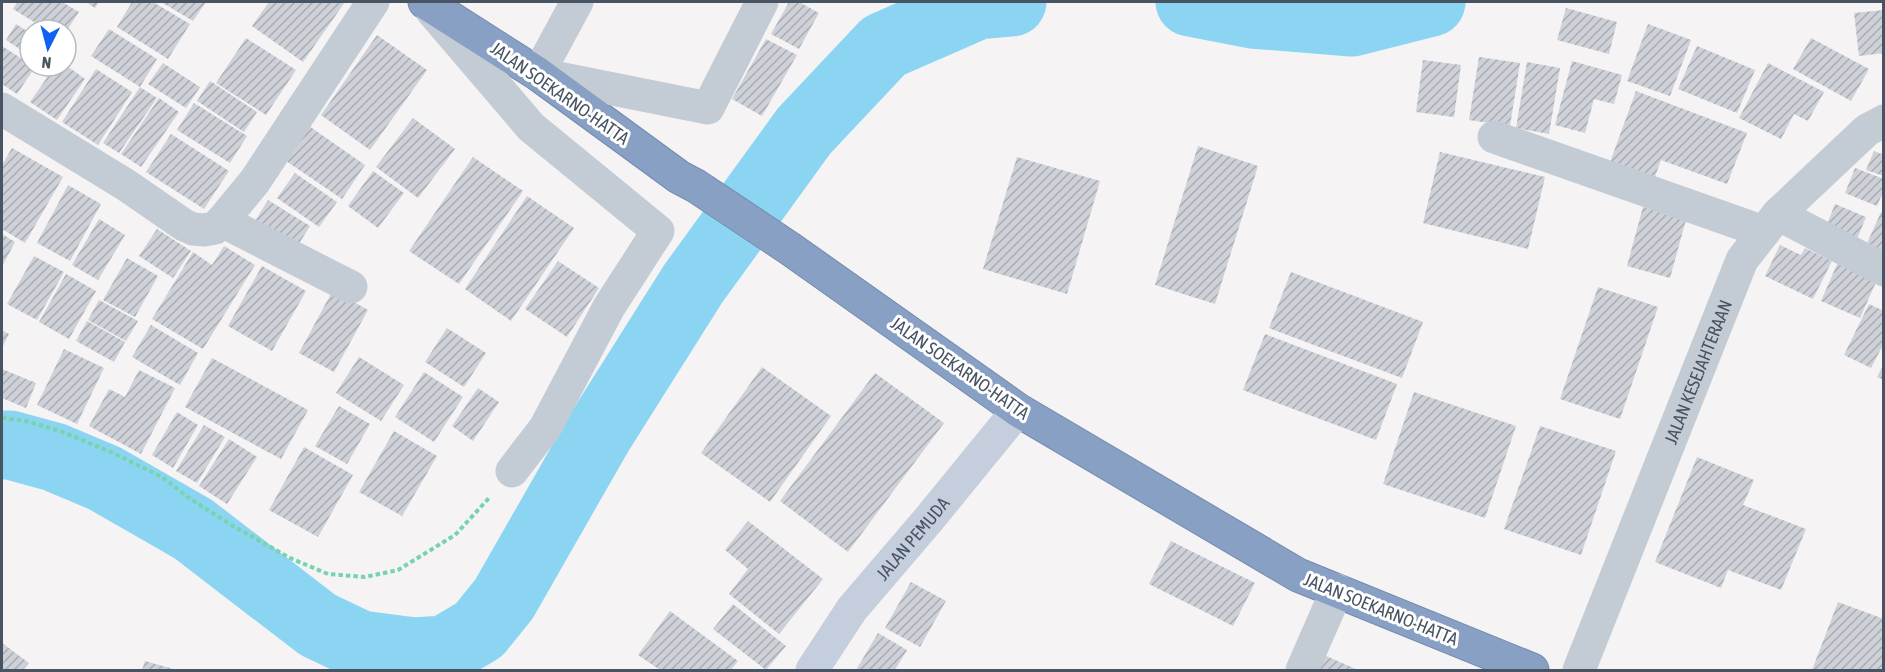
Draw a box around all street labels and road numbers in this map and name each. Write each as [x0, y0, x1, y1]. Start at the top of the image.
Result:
street label: JALAN SOEKARNO-HATTA [487, 37, 633, 149]
street label: JALAN KESEJAHTERAAN [1660, 297, 1736, 447]
street label: JALAN SOEKARNO-HATTA [887, 312, 1033, 424]
street label: JALAN PEMUDA [871, 493, 953, 584]
street label: JALAN SOEKARNO-HATTA [1301, 569, 1461, 650]

